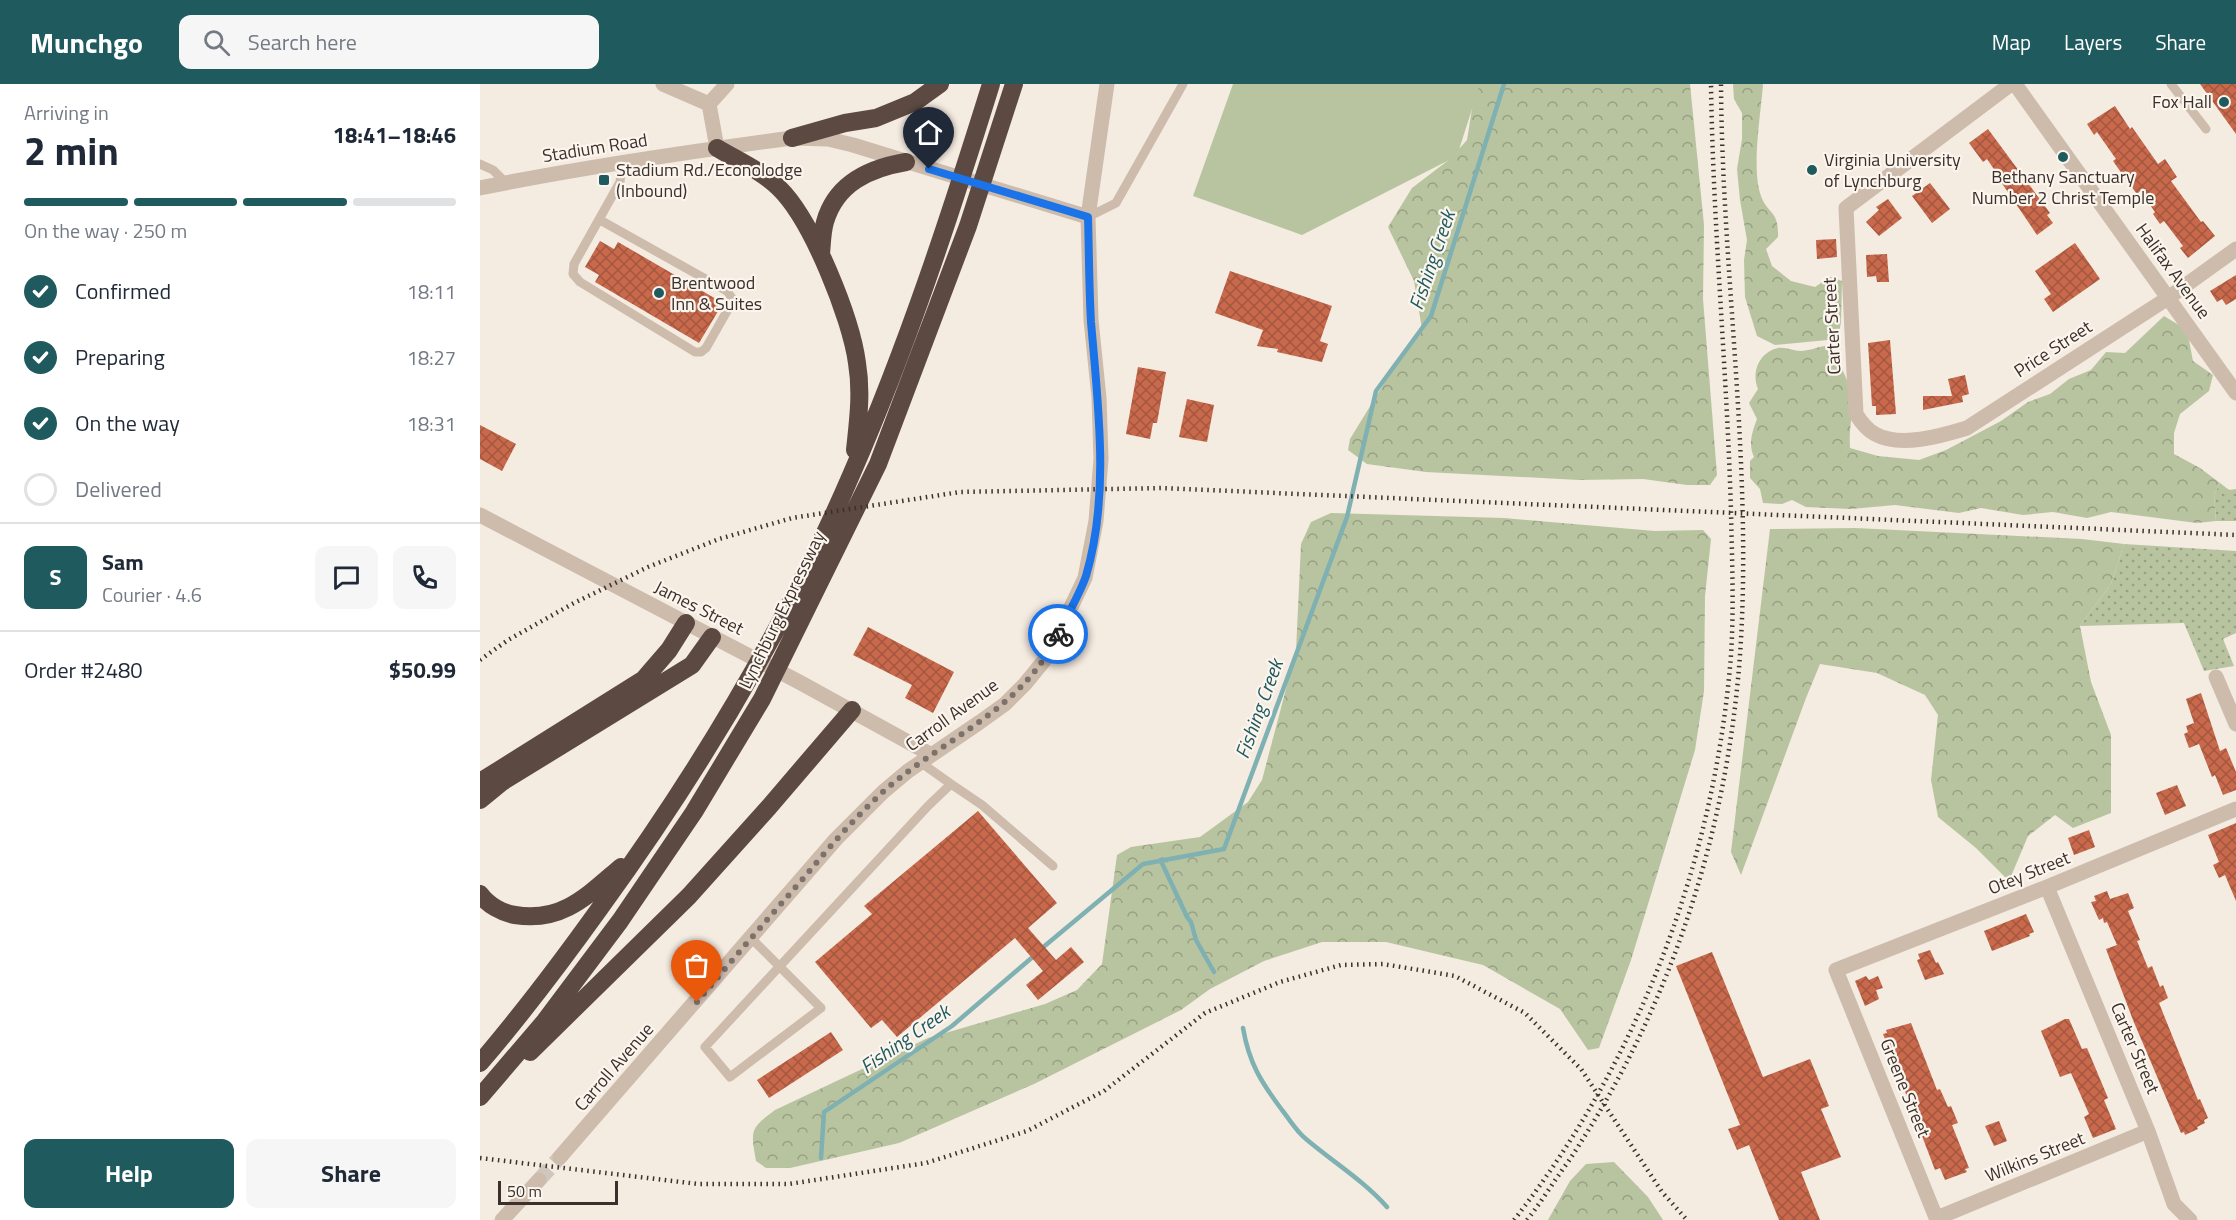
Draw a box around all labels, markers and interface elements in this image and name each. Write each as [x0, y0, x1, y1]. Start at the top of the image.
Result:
search box [179, 15, 599, 69]
text: Munchgo [30, 21, 143, 64]
text: Search here [248, 25, 357, 59]
icon: search [200, 26, 233, 59]
text: Map [1992, 26, 2031, 58]
text: Layers [2064, 26, 2122, 58]
text: Share [2155, 26, 2206, 58]
place label: Fox Hall [2152, 88, 2212, 115]
marker: Fox Hall [2217, 95, 2231, 109]
text: Arriving in [24, 97, 109, 128]
pin [903, 107, 954, 169]
icon: home [912, 116, 945, 149]
text: 18:41–18:46 [333, 118, 456, 152]
text: 2 min [24, 121, 119, 180]
street label: Stadium Road [540, 126, 649, 169]
place label: Virginia University of Lynchburg [1824, 146, 1961, 194]
marker: Bethany Sanctuary Number 2 Christ Temple [2056, 150, 2070, 164]
place label: Stadium Rd./Econolodge (Inbound) [616, 156, 802, 204]
marker: Virginia University of Lynchburg [1805, 163, 1819, 177]
place label: Bethany Sanctuary Number 2 Christ Temple [1972, 163, 2154, 211]
marker: Stadium Rd./Econolodge (Inbound) [597, 173, 611, 187]
water label: Fishing Creek [1400, 204, 1464, 314]
text: On the way · 250 m [24, 215, 187, 246]
street label: Halifax Avenue [2129, 217, 2217, 324]
place label: Brentwood Inn & Suites [671, 269, 762, 317]
text: Confirmed [75, 274, 171, 308]
icon: check [24, 275, 57, 308]
text: 18:11 [407, 276, 456, 307]
street label: Carter Street [1815, 276, 1848, 375]
marker: Brentwood Inn & Suites [652, 286, 666, 300]
street label: Price Street [2008, 313, 2098, 384]
text: Preparing [75, 340, 165, 374]
icon: check [24, 341, 57, 374]
text: 18:27 [407, 342, 456, 373]
text: On the way [75, 406, 180, 440]
icon: check [24, 407, 57, 440]
text: 18:31 [407, 408, 456, 439]
text: Delivered [75, 472, 162, 506]
street label: Lynchburg Expressway [732, 526, 832, 693]
text: Sam [102, 545, 144, 579]
button: chat [315, 546, 378, 609]
button: phone [393, 546, 456, 609]
text: S [50, 560, 61, 594]
street label: James Street [650, 573, 749, 642]
text: Courier · 4.6 [102, 579, 202, 610]
courier [1028, 604, 1088, 664]
icon: bike [1042, 618, 1075, 651]
text: Order #2480 [24, 653, 143, 687]
text: $50.99 [389, 653, 456, 687]
water label: Fishing Creek [1226, 653, 1292, 763]
street label: Carroll Avenue [900, 672, 1004, 758]
street label: Otey Street [1984, 844, 2074, 901]
pin [671, 940, 722, 1002]
icon: bag [680, 949, 713, 982]
water label: Fishing Creek [853, 995, 958, 1081]
street label: Carter Street [2104, 998, 2167, 1098]
street label: Carroll Avenue [568, 1017, 660, 1117]
street label: Greene Street [1873, 1034, 1938, 1142]
street label: Wilkins Street [1981, 1124, 2089, 1189]
button: Help [24, 1139, 234, 1208]
button: Share [246, 1139, 456, 1208]
scale bar [498, 1178, 618, 1206]
text: 50 m [507, 1179, 542, 1203]

